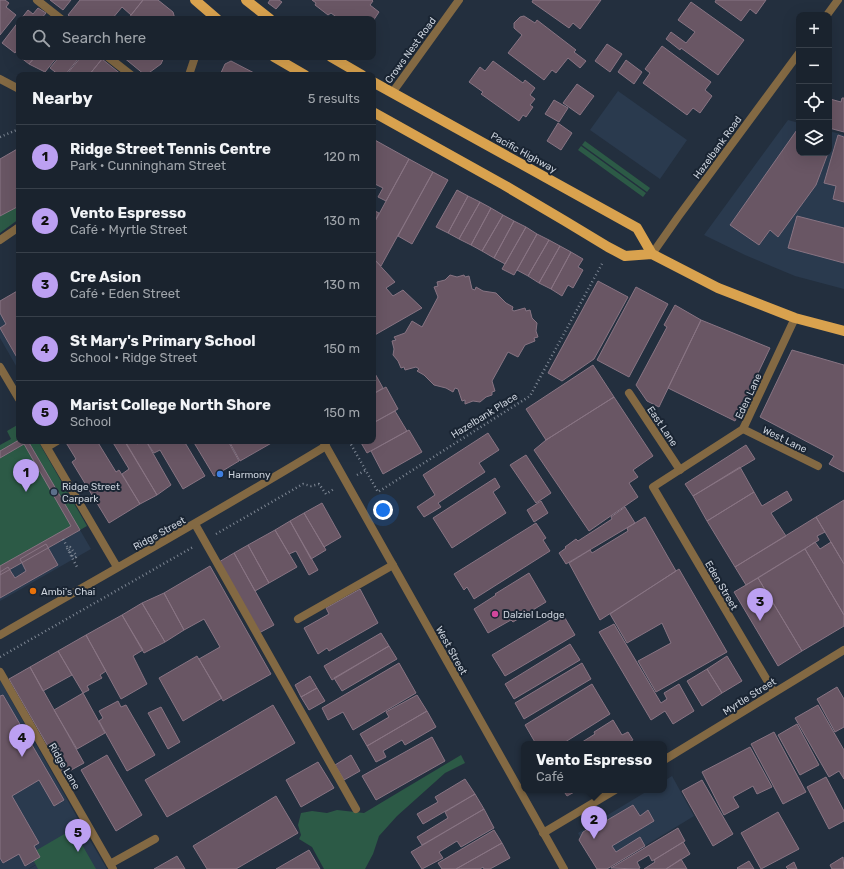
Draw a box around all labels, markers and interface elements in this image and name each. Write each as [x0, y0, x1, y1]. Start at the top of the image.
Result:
map controls [796, 12, 832, 156]
button: + [796, 12, 832, 48]
street label: Crows Nest Road [383, 15, 439, 86]
search box [16, 16, 376, 60]
icon: search [30, 27, 52, 49]
text: Search here [62, 29, 146, 47]
button: − [796, 48, 832, 84]
button: locate [796, 84, 832, 120]
text: Nearby [32, 88, 93, 108]
text: 5 results [308, 91, 360, 106]
street label: Hazelbank Road [691, 114, 745, 181]
button: layers [796, 120, 832, 156]
street label: Pacific Highway [488, 130, 559, 176]
text: Ridge Street Tennis Centre [70, 140, 271, 158]
text: 1 [42, 149, 48, 164]
text: 120 m [324, 149, 360, 164]
text: Park · Cunningham Street [70, 158, 226, 173]
text: Vento Espresso [70, 204, 186, 222]
text: 2 [41, 213, 49, 228]
text: 130 m [324, 213, 360, 228]
text: Café · Myrtle Street [70, 222, 187, 237]
text: Cre Asion [70, 268, 141, 286]
text: 3 [41, 277, 49, 292]
text: 130 m [324, 277, 360, 292]
text: Café · Eden Street [70, 286, 180, 301]
text: St Mary's Primary School [70, 332, 256, 350]
text: 4 [41, 341, 49, 356]
text: 150 m [324, 341, 360, 356]
text: School · Ridge Street [70, 350, 197, 365]
street label: Eden Lane [733, 371, 765, 421]
street label: Hazelbank Place [449, 390, 520, 441]
text: Marist College North Shore [70, 396, 271, 414]
street label: East Lane [644, 404, 680, 449]
text: 5 [41, 405, 49, 420]
text: 150 m [324, 405, 360, 420]
text: School [70, 414, 111, 429]
street label: West Lane [761, 424, 809, 456]
pin: 1 [13, 459, 39, 492]
marker: Harmony [215, 469, 225, 479]
place label: Harmony [228, 469, 271, 481]
place label: Ridge Street Carpark [62, 481, 120, 505]
marker: Ridge Street Carpark [49, 487, 59, 497]
your location [373, 500, 393, 520]
street label: Ridge Street [131, 515, 188, 553]
street label: Eden Street [702, 559, 740, 612]
marker: Ambi's Chai [28, 586, 38, 596]
place label: Ambi's Chai [41, 586, 95, 598]
pin: 3 [747, 588, 773, 621]
marker: Dalziel Lodge [490, 609, 500, 619]
place label: Dalziel Lodge [503, 609, 565, 621]
street label: West Street [433, 624, 469, 677]
street label: Myrtle Street [721, 676, 778, 718]
pin: 4 [9, 724, 35, 757]
street label: Ridge Lane [46, 741, 82, 792]
popup [521, 741, 667, 793]
text: Vento Espresso [536, 751, 652, 769]
text: Café [536, 769, 564, 784]
pin: 2 [581, 806, 607, 839]
pin: 5 [65, 819, 91, 852]

